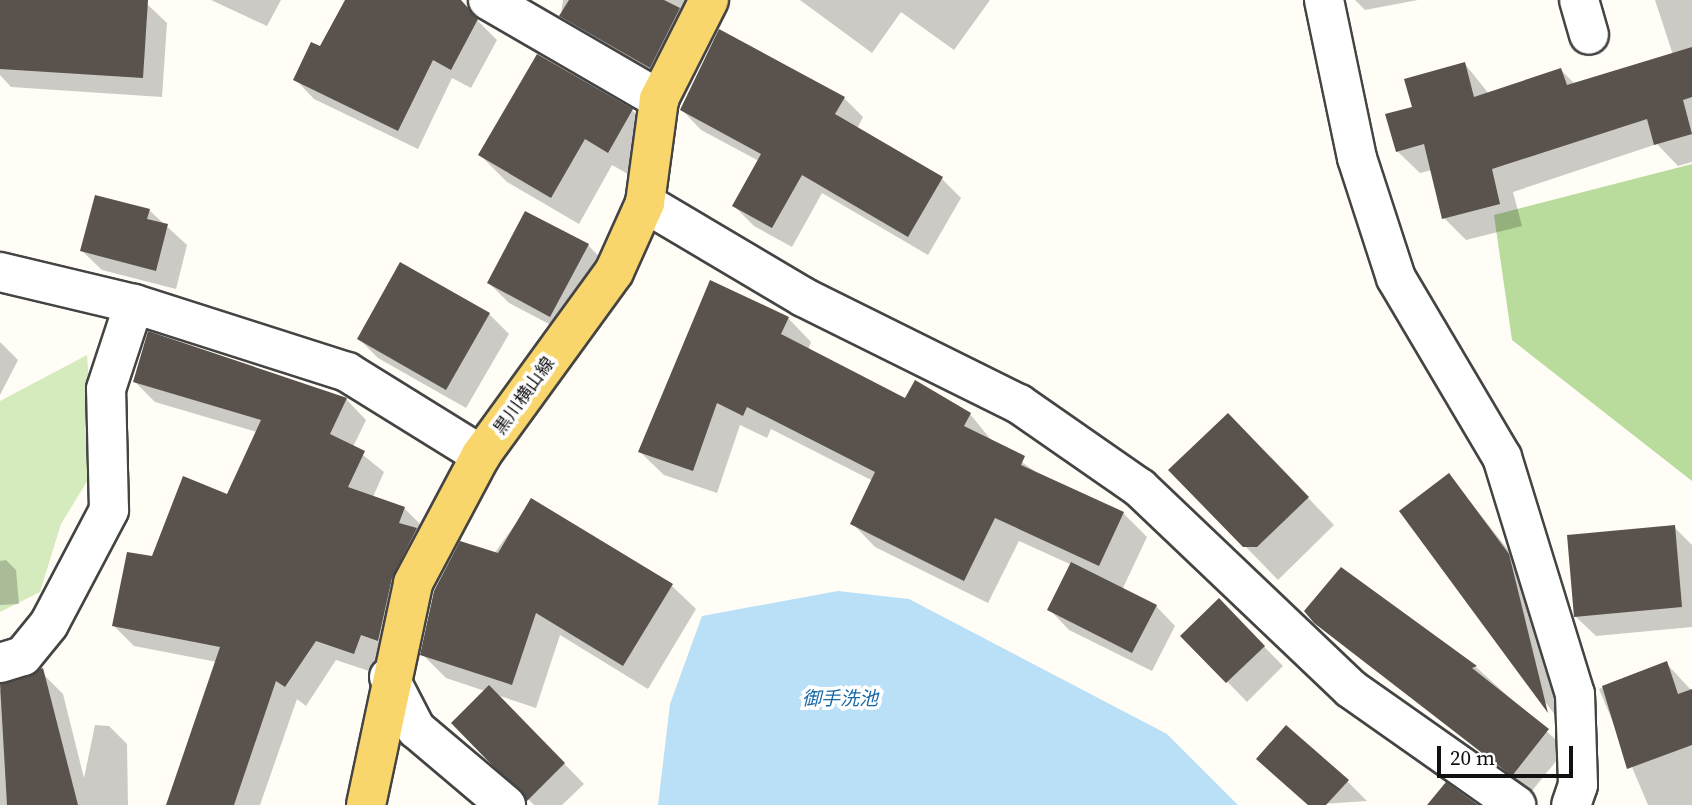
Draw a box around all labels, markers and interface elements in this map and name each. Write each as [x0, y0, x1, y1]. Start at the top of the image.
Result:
street label: 黒川横山線 [489, 353, 559, 439]
water label: 御手洗池 [802, 688, 878, 710]
scale bar [1440, 732, 1576, 776]
text: 20 m [1450, 743, 1495, 772]

